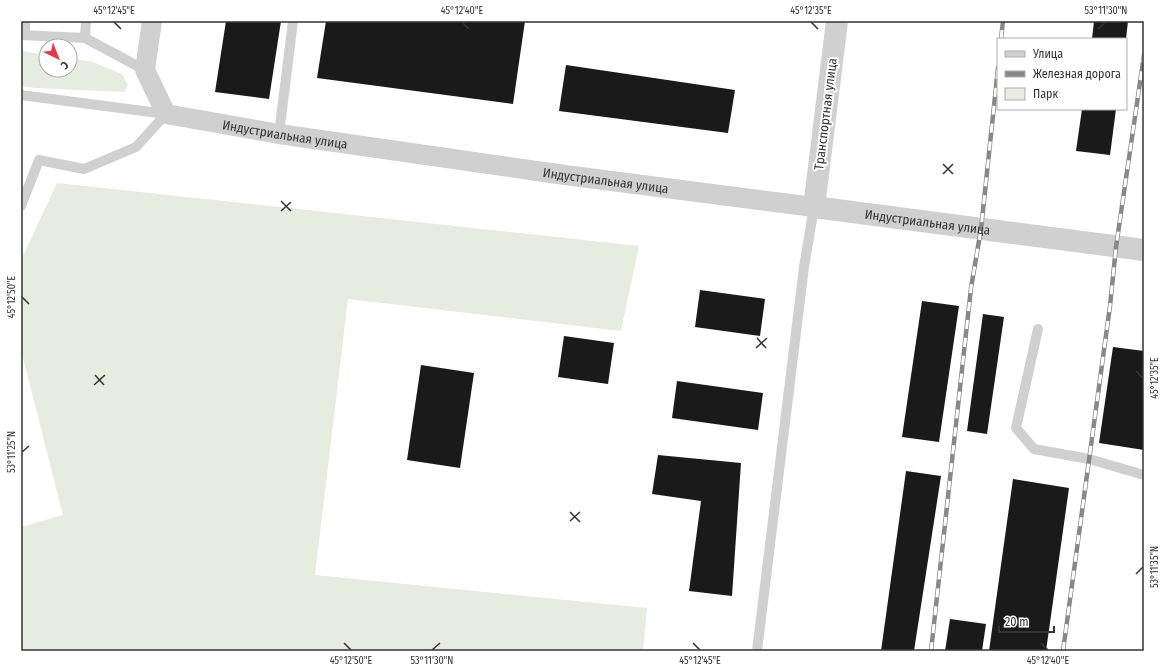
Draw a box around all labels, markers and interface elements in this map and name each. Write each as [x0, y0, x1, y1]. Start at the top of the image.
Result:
text: 45°12'45"E [93, 5, 135, 17]
text: 45°12'40"E [441, 5, 483, 17]
text: 45°12'35"E [790, 5, 832, 17]
text: 53°11'30"N [1085, 5, 1127, 17]
north arrow [38, 38, 78, 78]
legend [997, 38, 1127, 110]
text: Улица [1032, 47, 1063, 61]
street label: Транспортная улица [811, 57, 840, 171]
text: С [58, 58, 71, 72]
text: Железная дорога [1033, 67, 1121, 81]
text: Парк [1033, 87, 1059, 101]
street label: Индустриальная улица [221, 117, 349, 152]
street label: Индустриальная улица [542, 165, 669, 196]
street label: Индустриальная улица [864, 207, 991, 238]
text: 45°12'50"E [6, 275, 18, 318]
text: 45°12'35"E [1149, 357, 1161, 399]
text: 53°11'25"N [6, 431, 18, 473]
text: 53°11'35"N [1149, 546, 1161, 588]
scale bar [999, 608, 1054, 634]
text: 20 m [1005, 615, 1029, 629]
text: 45°12'50"E [330, 655, 373, 667]
text: 53°11'30"N [411, 655, 453, 667]
text: 45°12'45"E [679, 655, 721, 667]
text: 45°12'40"E [1027, 655, 1069, 667]

